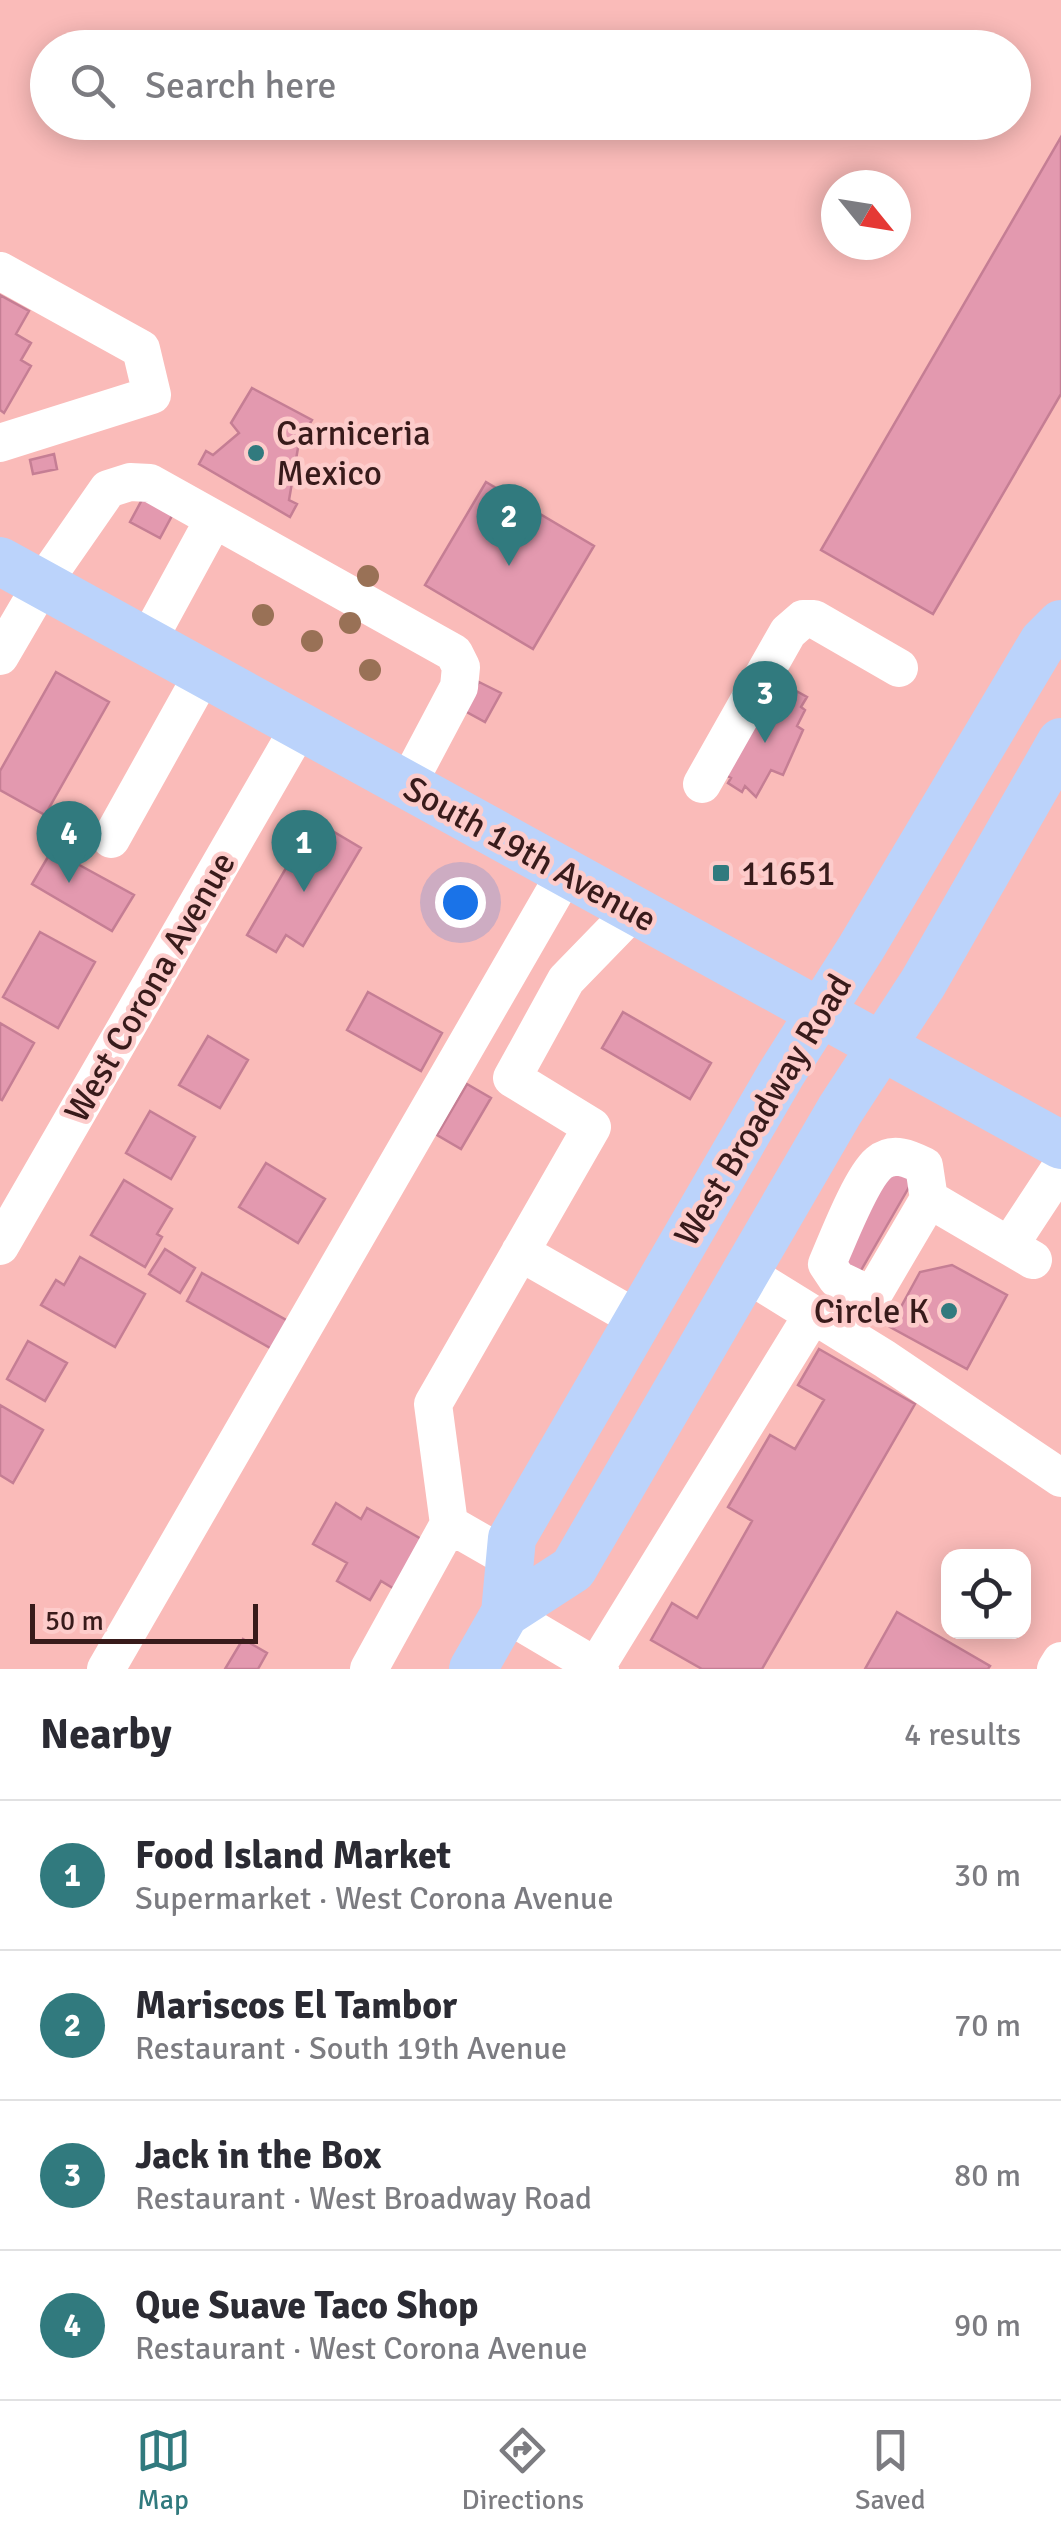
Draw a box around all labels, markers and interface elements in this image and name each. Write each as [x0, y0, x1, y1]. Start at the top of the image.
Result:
search box [30, 30, 1031, 140]
icon: search [65, 58, 120, 113]
text: Search here [145, 62, 337, 109]
north arrow [821, 170, 911, 260]
place label: Carniceria Mexico [276, 412, 431, 495]
marker: Carniceria Mexico [245, 442, 267, 464]
pin: 2 [476, 484, 542, 566]
pin: 3 [732, 660, 798, 743]
street label: South 19th Avenue [396, 767, 664, 941]
pin: 4 [36, 800, 102, 883]
pin: 1 [272, 810, 336, 892]
street label: West Corona Avenue [55, 844, 245, 1130]
place label: 11651 [741, 852, 836, 895]
marker: 11651 [710, 862, 732, 884]
your location [435, 877, 486, 928]
street label: West Broadway Road [665, 966, 861, 1254]
place label: Circle K [814, 1290, 929, 1333]
marker: Circle K [938, 1300, 960, 1322]
map controls [941, 1549, 1031, 1639]
button: locate [941, 1549, 1031, 1639]
scale bar [30, 1599, 258, 1644]
text: 50 m [45, 1604, 104, 1638]
text: Nearby [40, 1709, 172, 1760]
text: 4 results [904, 1715, 1021, 1754]
text: Food Island Market [135, 1832, 451, 1879]
text: 1 [64, 1856, 81, 1895]
text: 30 m [954, 1856, 1021, 1895]
text: Supermarket · West Corona Avenue [135, 1879, 614, 1918]
text: Mariscos El Tambor [135, 1982, 457, 2029]
text: 2 [64, 2006, 81, 2045]
text: 70 m [954, 2006, 1021, 2045]
text: Restaurant · South 19th Avenue [135, 2029, 567, 2068]
text: Jack in the Box [135, 2132, 381, 2179]
text: 3 [64, 2156, 81, 2195]
text: 80 m [954, 2156, 1021, 2195]
text: Restaurant · West Broadway Road [135, 2179, 592, 2218]
text: Que Suave Taco Shop [135, 2282, 478, 2329]
text: 4 [64, 2306, 81, 2345]
text: 90 m [954, 2306, 1021, 2345]
text: Restaurant · West Corona Avenue [135, 2329, 588, 2368]
tab: Map [136, 2423, 191, 2517]
tab: Directions [462, 2423, 584, 2517]
tab: Saved [855, 2423, 925, 2517]

